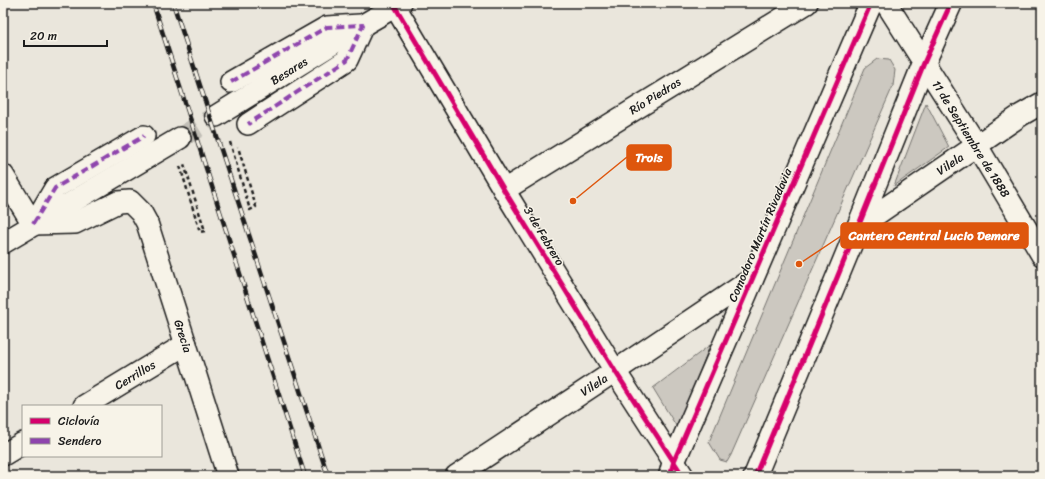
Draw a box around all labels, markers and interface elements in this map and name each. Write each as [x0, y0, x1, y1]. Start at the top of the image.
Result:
scale bar [24, 22, 107, 48]
text: 20 m [30, 25, 57, 47]
street label: Besares [266, 51, 312, 91]
street label: Río Piedras [625, 71, 686, 121]
street label: 11 de Septiembre de 1888 [926, 76, 1016, 202]
callout: Trois [627, 145, 671, 170]
text: Trois [635, 146, 664, 169]
street label: Vilela [932, 147, 968, 181]
street label: Comodoro Martín Rivadavia [722, 164, 799, 305]
street label: 3 de Febrero [518, 202, 570, 270]
callout: Cantero Central Lucio Demare [841, 223, 1028, 248]
text: Cantero Central Lucio Demare [847, 224, 1020, 247]
street label: Grecia [167, 316, 199, 356]
street label: Cerrillos [110, 354, 160, 396]
street label: Vilela [576, 368, 612, 402]
legend [22, 405, 162, 457]
text: Ciclovía [58, 410, 99, 432]
text: Sendero [58, 430, 102, 452]

